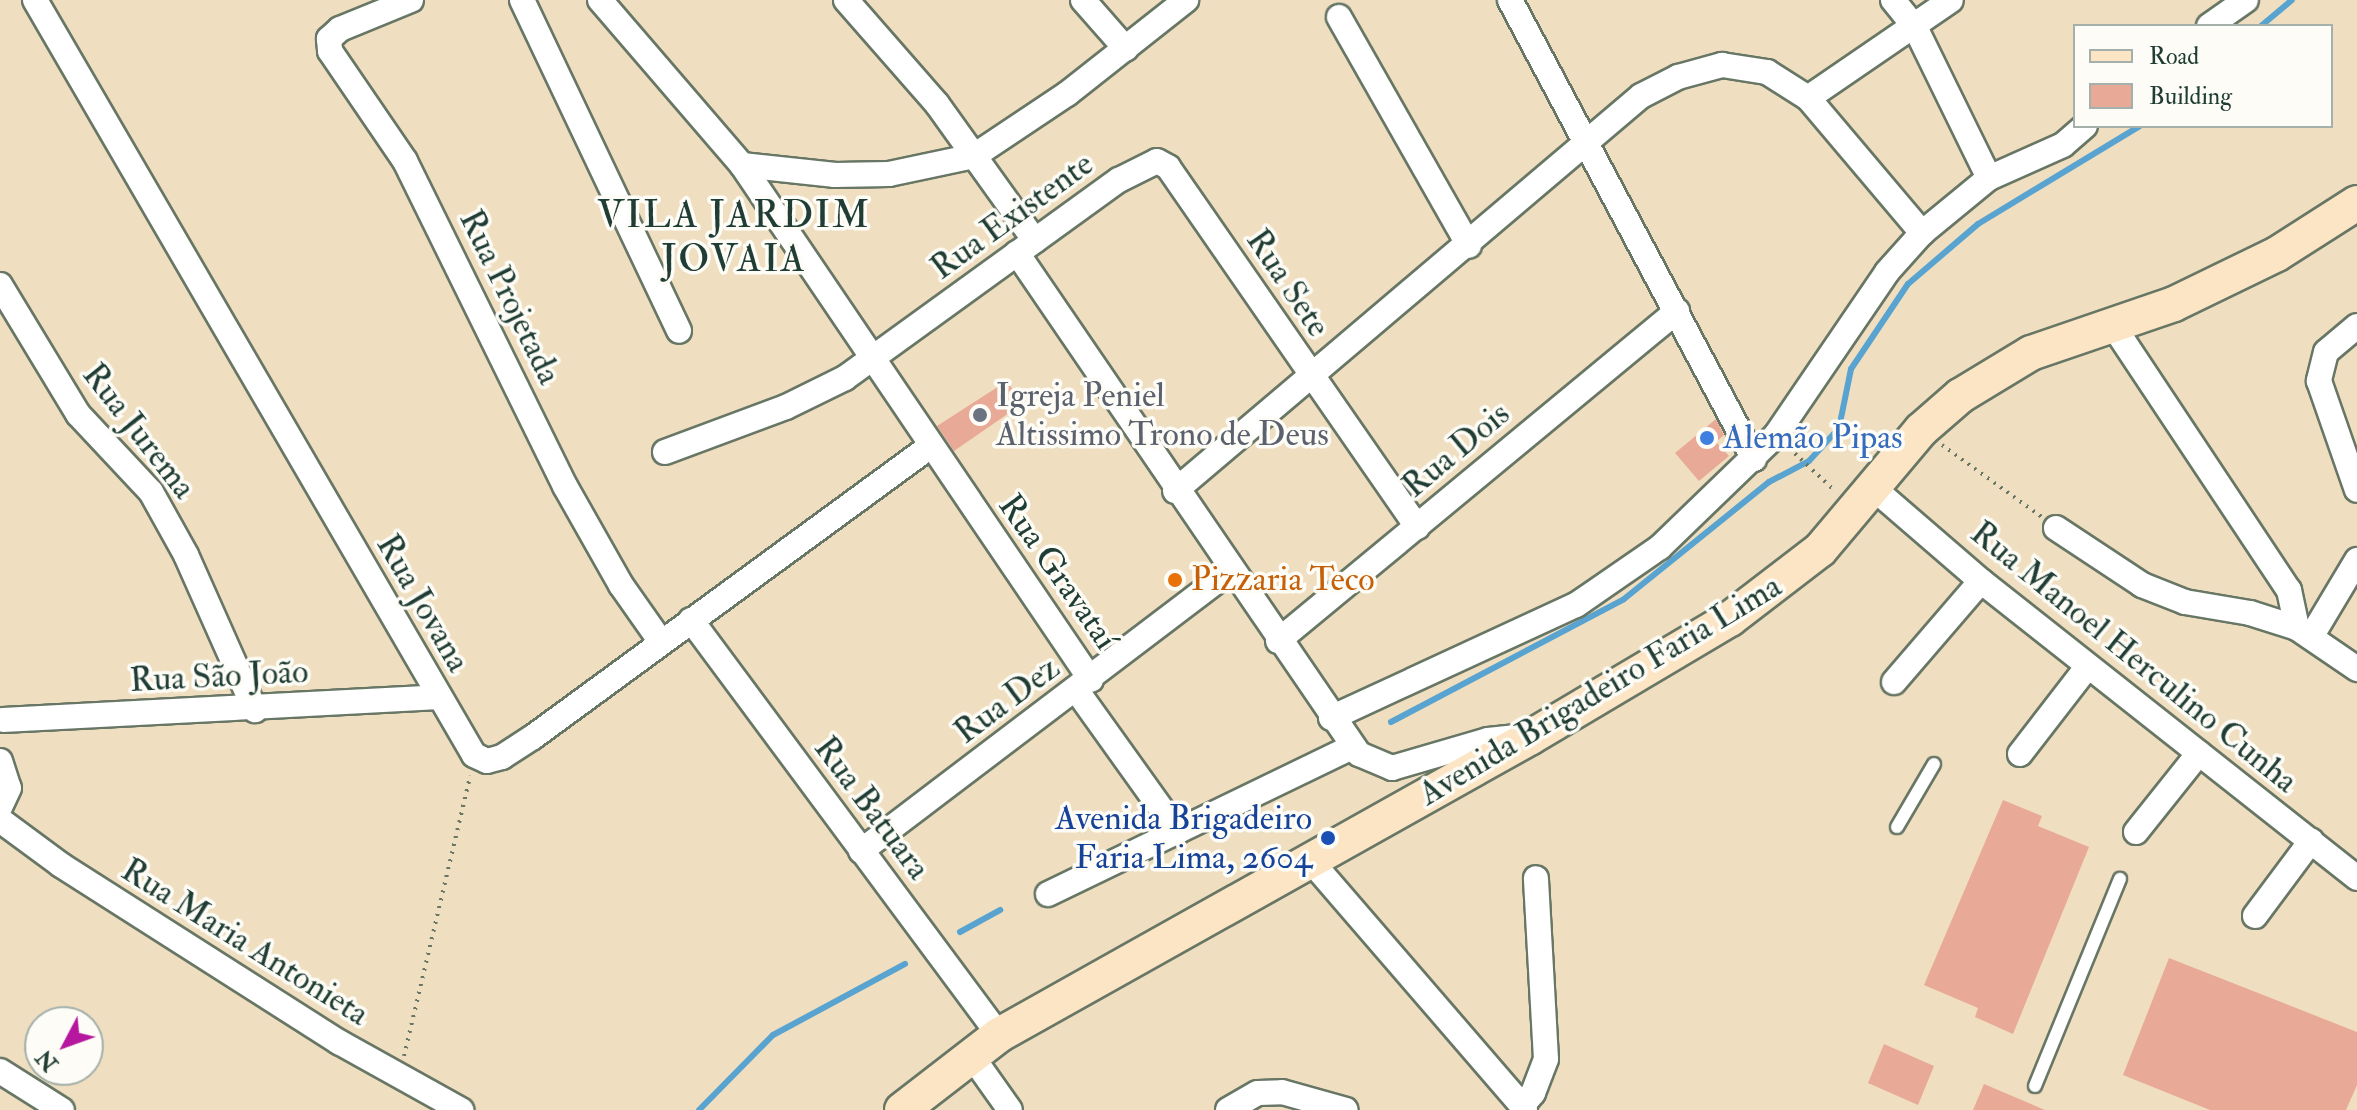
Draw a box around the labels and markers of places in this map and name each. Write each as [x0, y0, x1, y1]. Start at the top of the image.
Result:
place label: Igreja Peniel Altissimo Trono de Deus [996, 375, 1329, 454]
marker: Igreja Peniel Altissimo Trono de Deus [971, 406, 989, 424]
place label: Alemão Pipas [1723, 418, 1903, 458]
marker: Alemão Pipas [1698, 429, 1716, 447]
place label: Pizzaria Teco [1191, 560, 1375, 600]
marker: Pizzaria Teco [1166, 571, 1184, 589]
place label: Avenida Brigadeiro Faria Lima, 2604 [1055, 798, 1312, 878]
marker: Avenida Brigadeiro Faria Lima, 2604 [1319, 829, 1337, 847]

